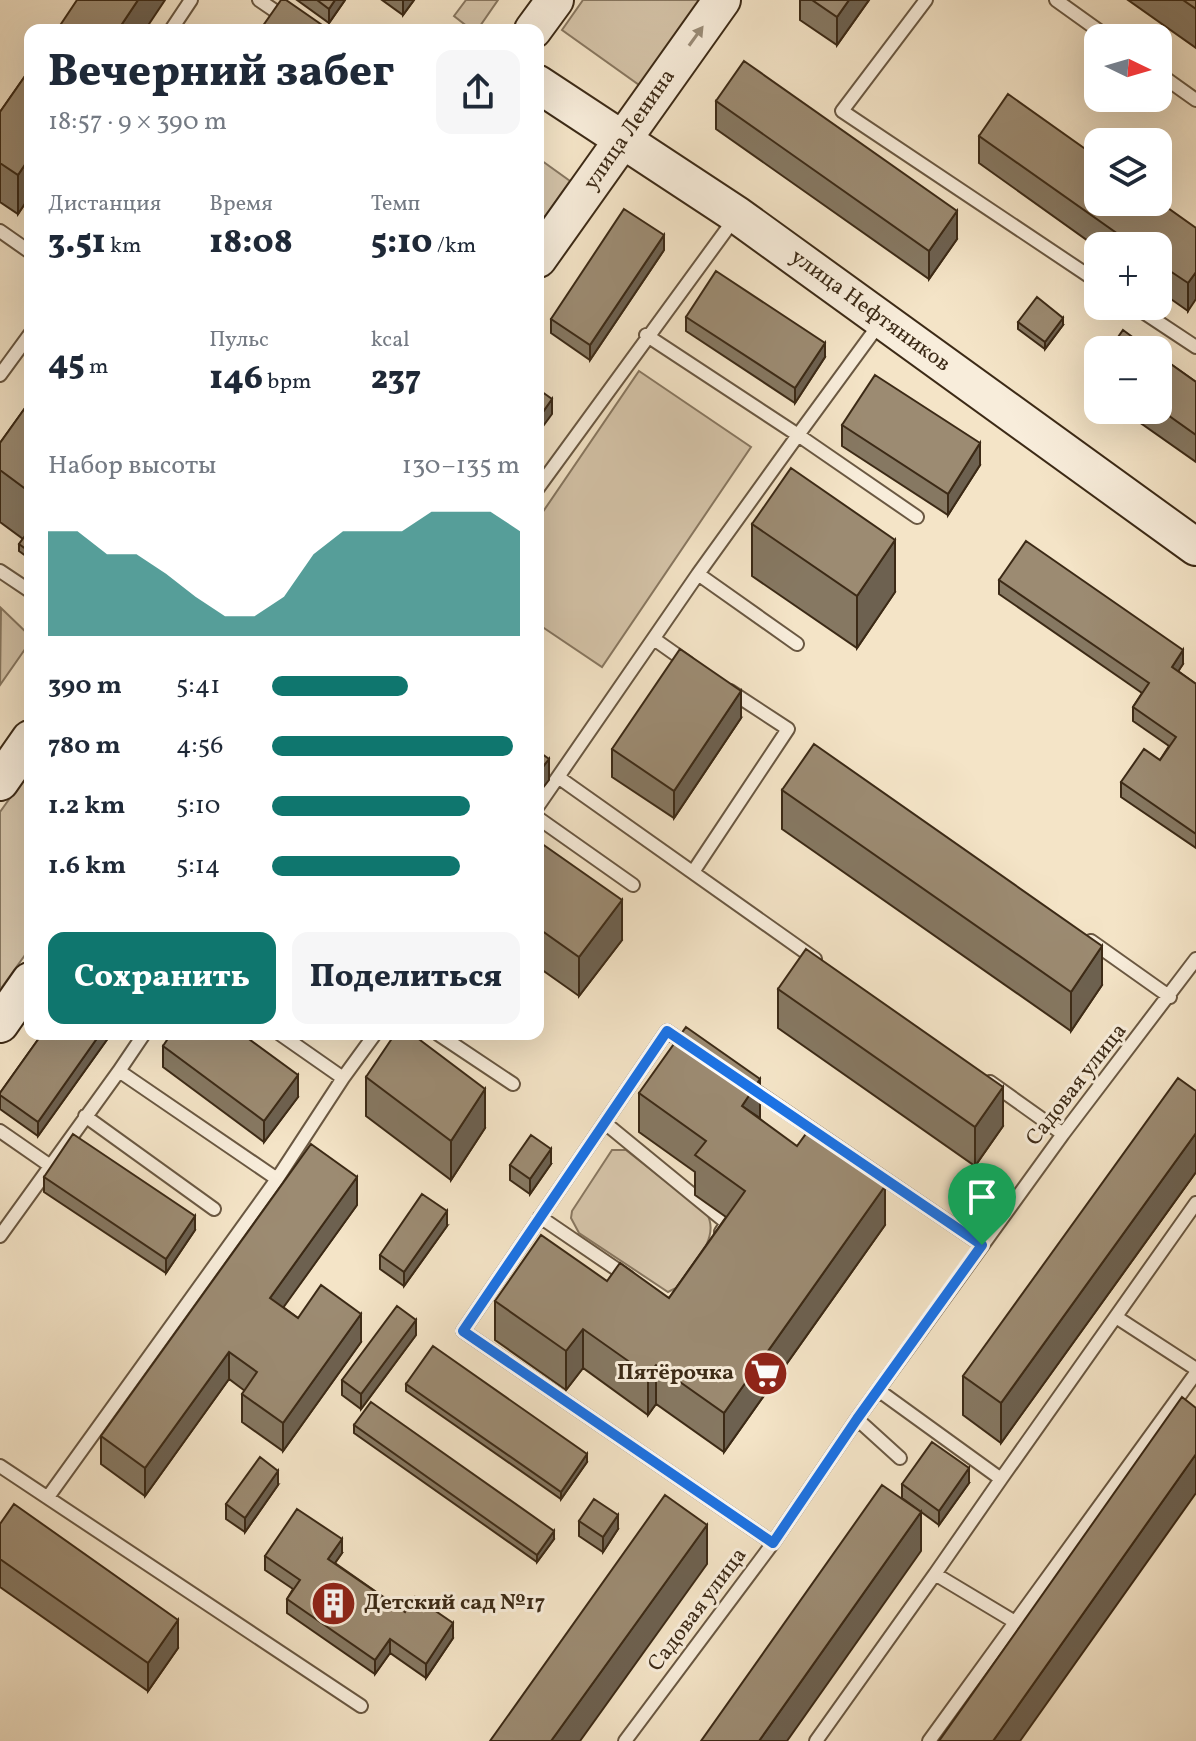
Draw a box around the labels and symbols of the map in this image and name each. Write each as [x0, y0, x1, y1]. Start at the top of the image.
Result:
north arrow [1084, 24, 1172, 112]
one-way arrow [688, 25, 703, 46]
street label: улица Ленина [577, 63, 683, 197]
street label: улица Нефтяников [783, 242, 957, 380]
street label: Садовая улица [1019, 1017, 1135, 1153]
pin [948, 1163, 1016, 1245]
supermarket icon: Пятёрочка [741, 1349, 789, 1397]
place label: Пятёрочка [617, 1358, 734, 1389]
street label: Садовая улица [641, 1542, 755, 1678]
building icon: Детский сад №17 [309, 1579, 357, 1627]
place label: Детский сад №17 [364, 1588, 545, 1619]

